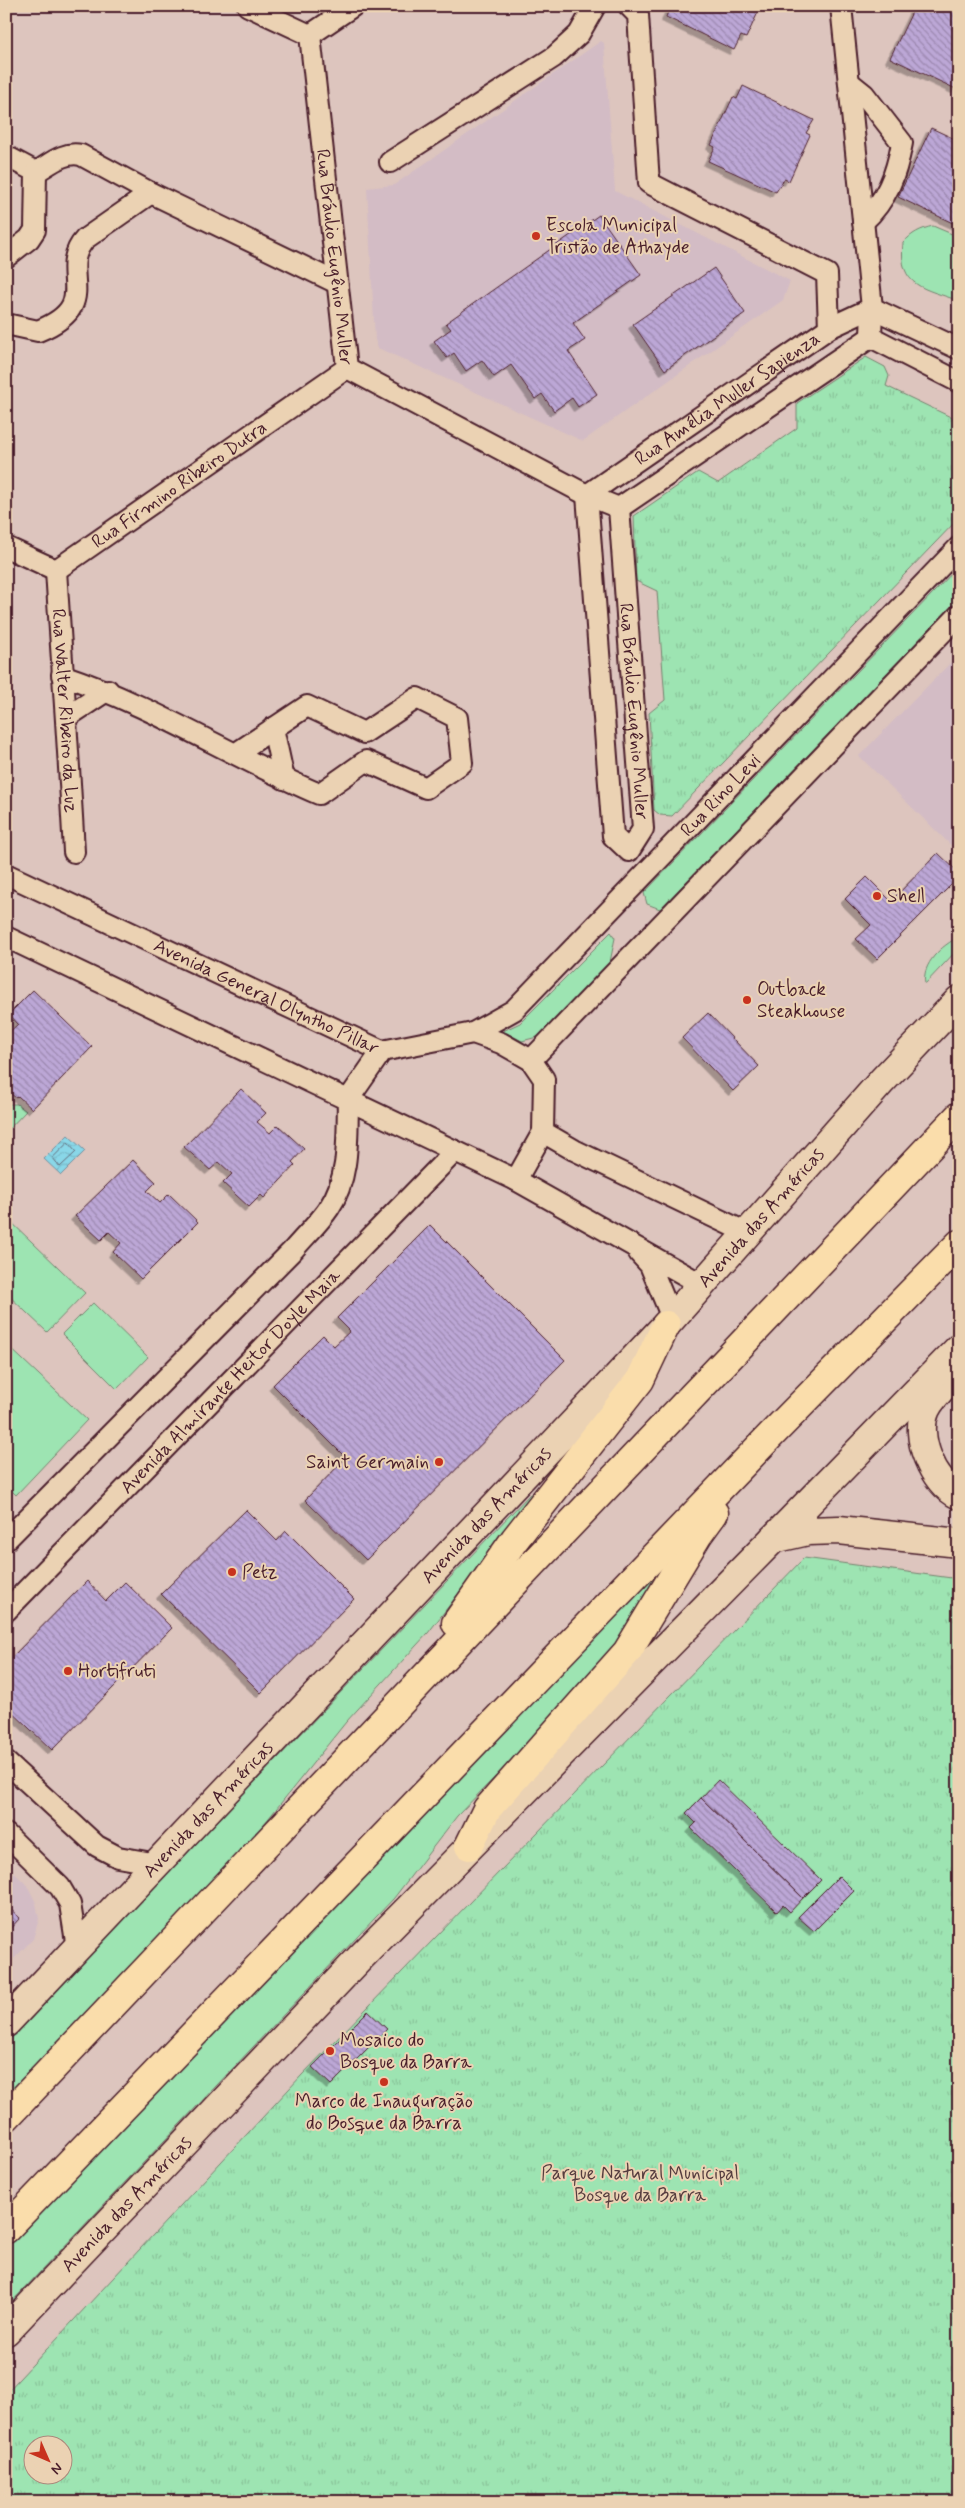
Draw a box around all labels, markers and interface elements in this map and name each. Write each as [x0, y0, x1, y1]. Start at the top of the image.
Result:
street label: Rua Bráulio Eugênio Muller [310, 148, 359, 367]
place label: Escola Municipal Tristão de Athayde [546, 213, 690, 261]
marker: Escola Municipal Tristão de Athayde [530, 230, 542, 242]
street label: Rua Amélia Muller Sapienza [629, 326, 825, 471]
street label: Rua Firmino Ribeiro Dutra [86, 415, 272, 554]
street label: Rua Bráulio Eugênio Muller [614, 602, 655, 821]
street label: Rua Walter Ribeiro da Luz [46, 608, 84, 814]
street label: Rua Rino Levi [675, 748, 766, 842]
place label: Shell [887, 884, 925, 909]
marker: Shell [871, 890, 883, 902]
street label: Avenida General Olyntho Pillar [150, 933, 384, 1061]
place label: Outback Steakhouse [757, 977, 845, 1024]
marker: Outback Steakhouse [741, 994, 753, 1006]
street label: Avenida das Américas [692, 1142, 830, 1293]
street label: Avenida Almirante Heitor Doyle Maia [115, 1263, 346, 1499]
street label: Avenida das Américas [416, 1441, 557, 1589]
place label: Saint Germain [306, 1450, 429, 1475]
marker: Saint Germain [433, 1456, 445, 1468]
place label: Petz [242, 1560, 278, 1585]
marker: Petz [226, 1566, 238, 1578]
place label: Hortifruti [78, 1659, 155, 1684]
marker: Hortifruti [62, 1665, 74, 1677]
street label: Avenida das Américas [137, 1736, 279, 1883]
place label: Mosaico do Bosque da Barra [340, 2028, 472, 2075]
marker: Mosaico do Bosque da Barra [324, 2045, 336, 2057]
marker: Marco de Inauguração do Bosque da Barra [378, 2076, 390, 2088]
place label: Marco de Inauguração do Bosque da Barra [295, 2089, 473, 2136]
street label: Avenida das Américas [56, 2130, 197, 2278]
park label: Parque Natural Municipal Bosque da Barra [541, 2161, 739, 2208]
north arrow [22, 2436, 72, 2486]
text: N [47, 2459, 66, 2478]

